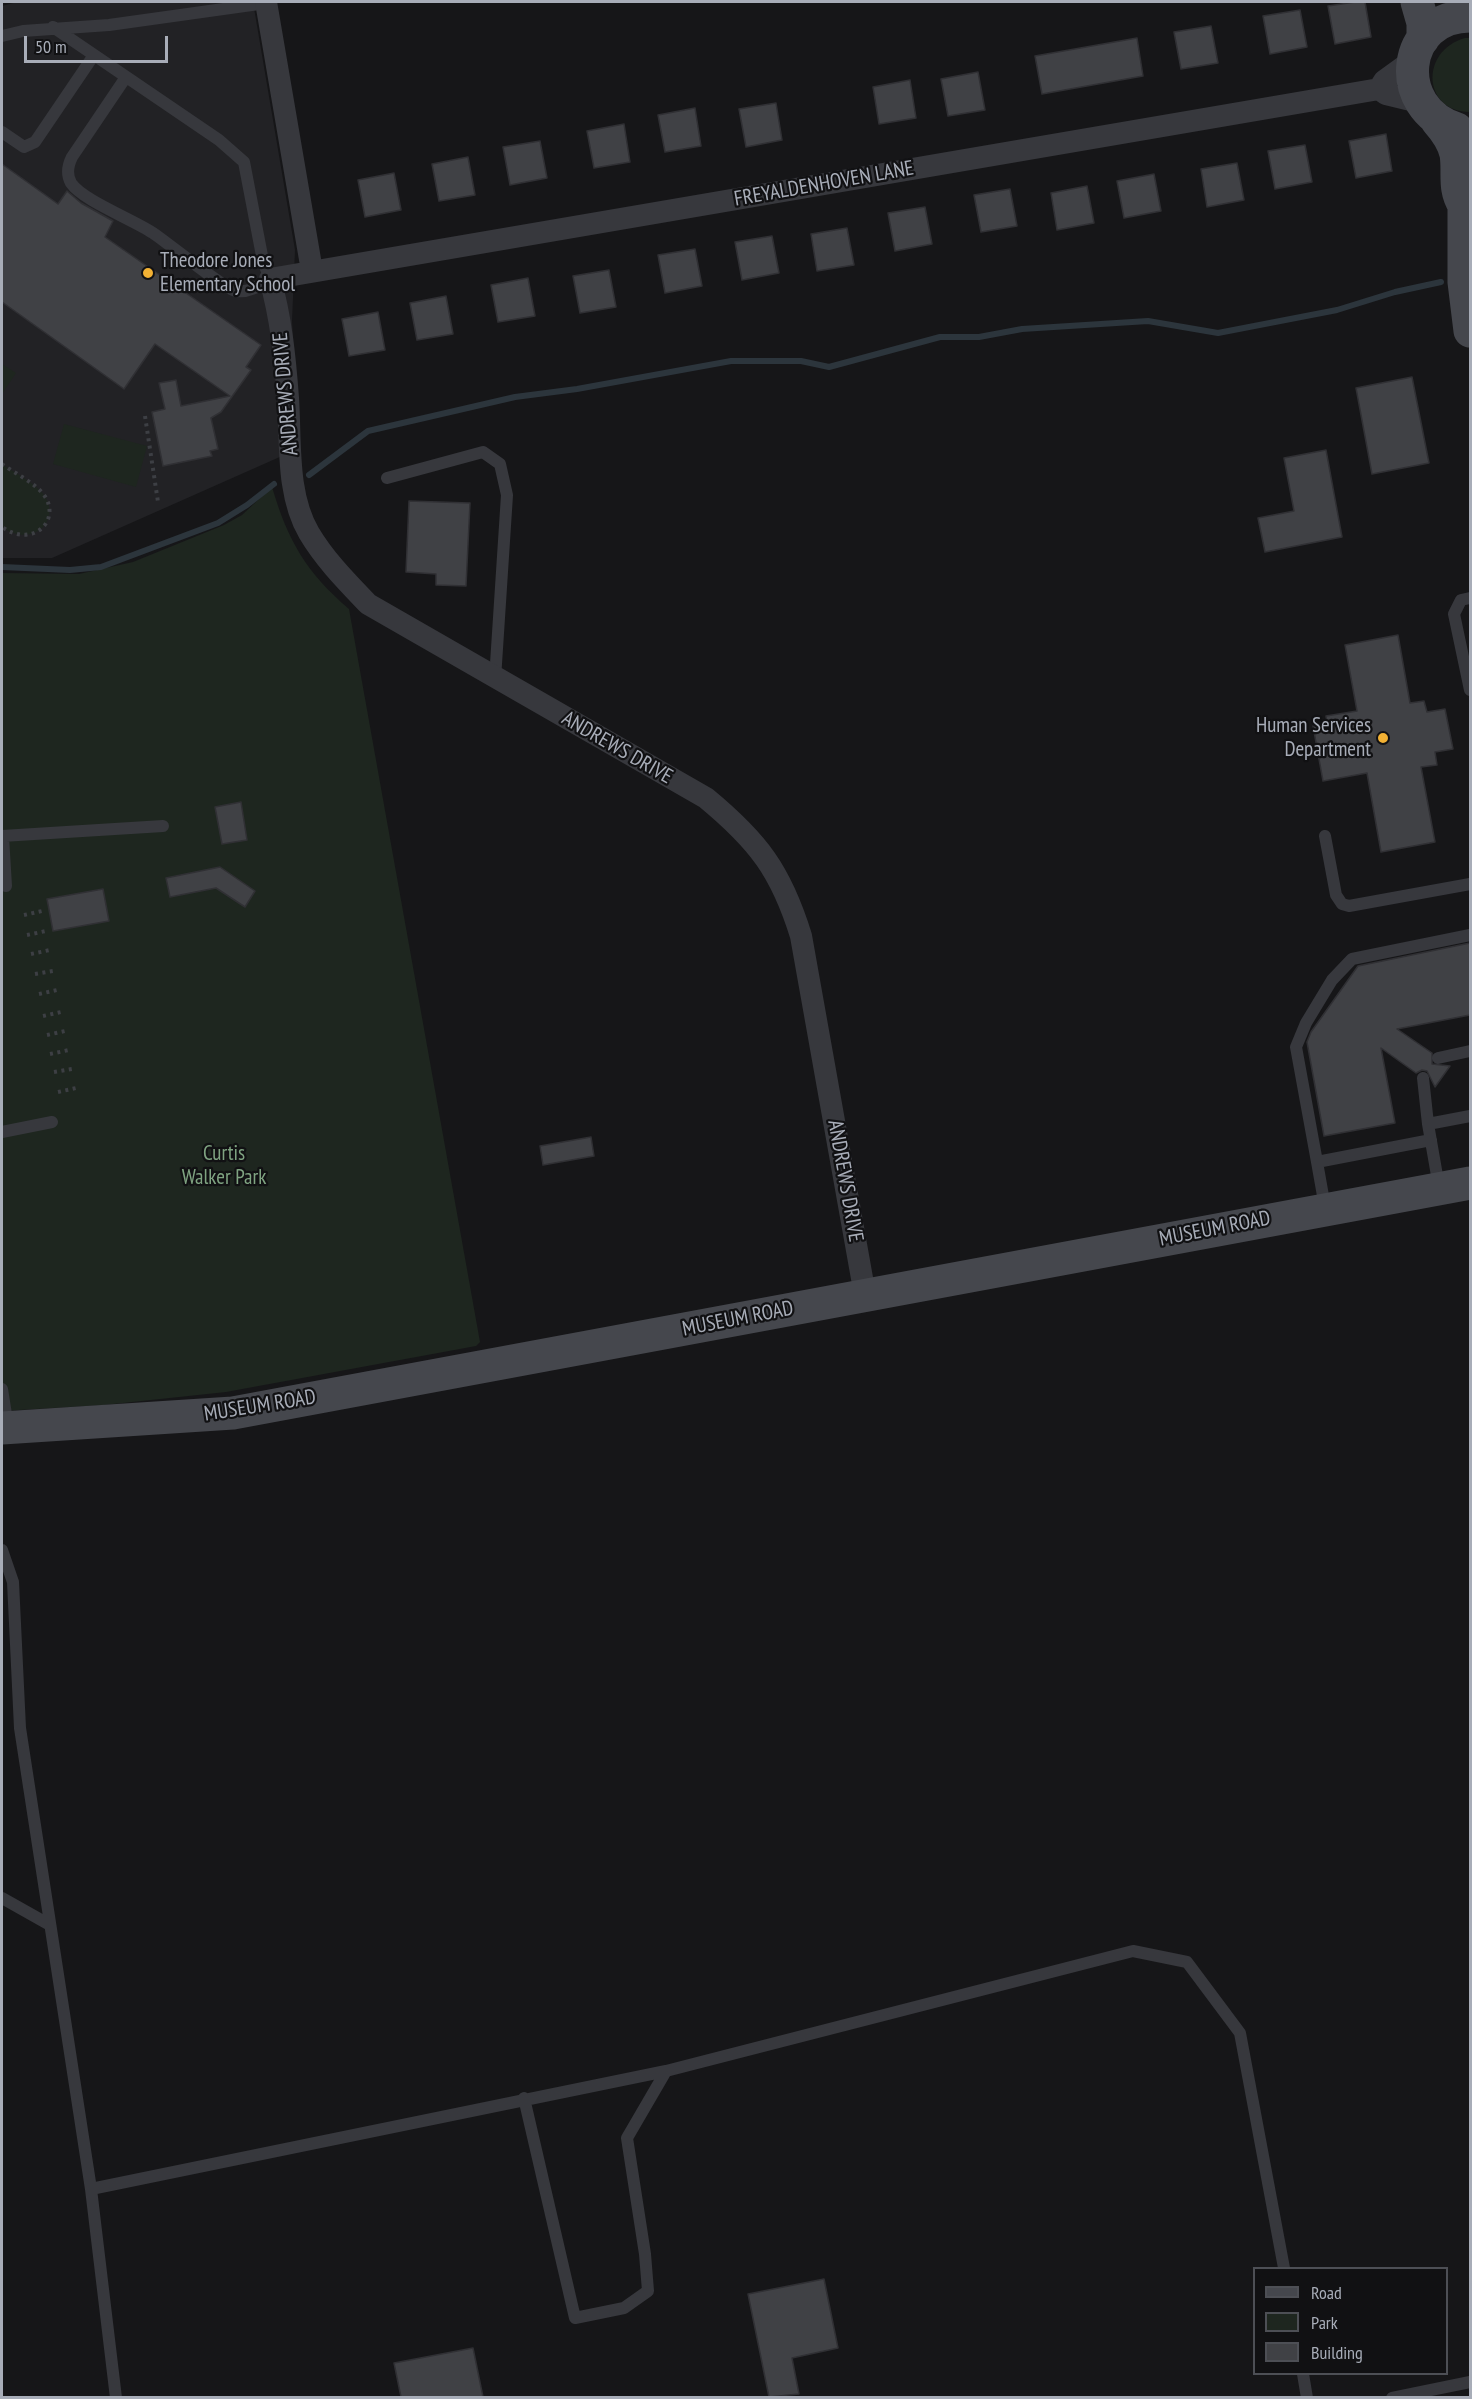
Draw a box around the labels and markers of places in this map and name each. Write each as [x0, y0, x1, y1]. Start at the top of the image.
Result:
place label: Theodore Jones Elementary School [160, 248, 295, 298]
marker: Theodore Jones Elementary School [141, 266, 155, 280]
place label: Human Services Department [1256, 713, 1371, 763]
marker: Human Services Department [1376, 731, 1390, 745]

